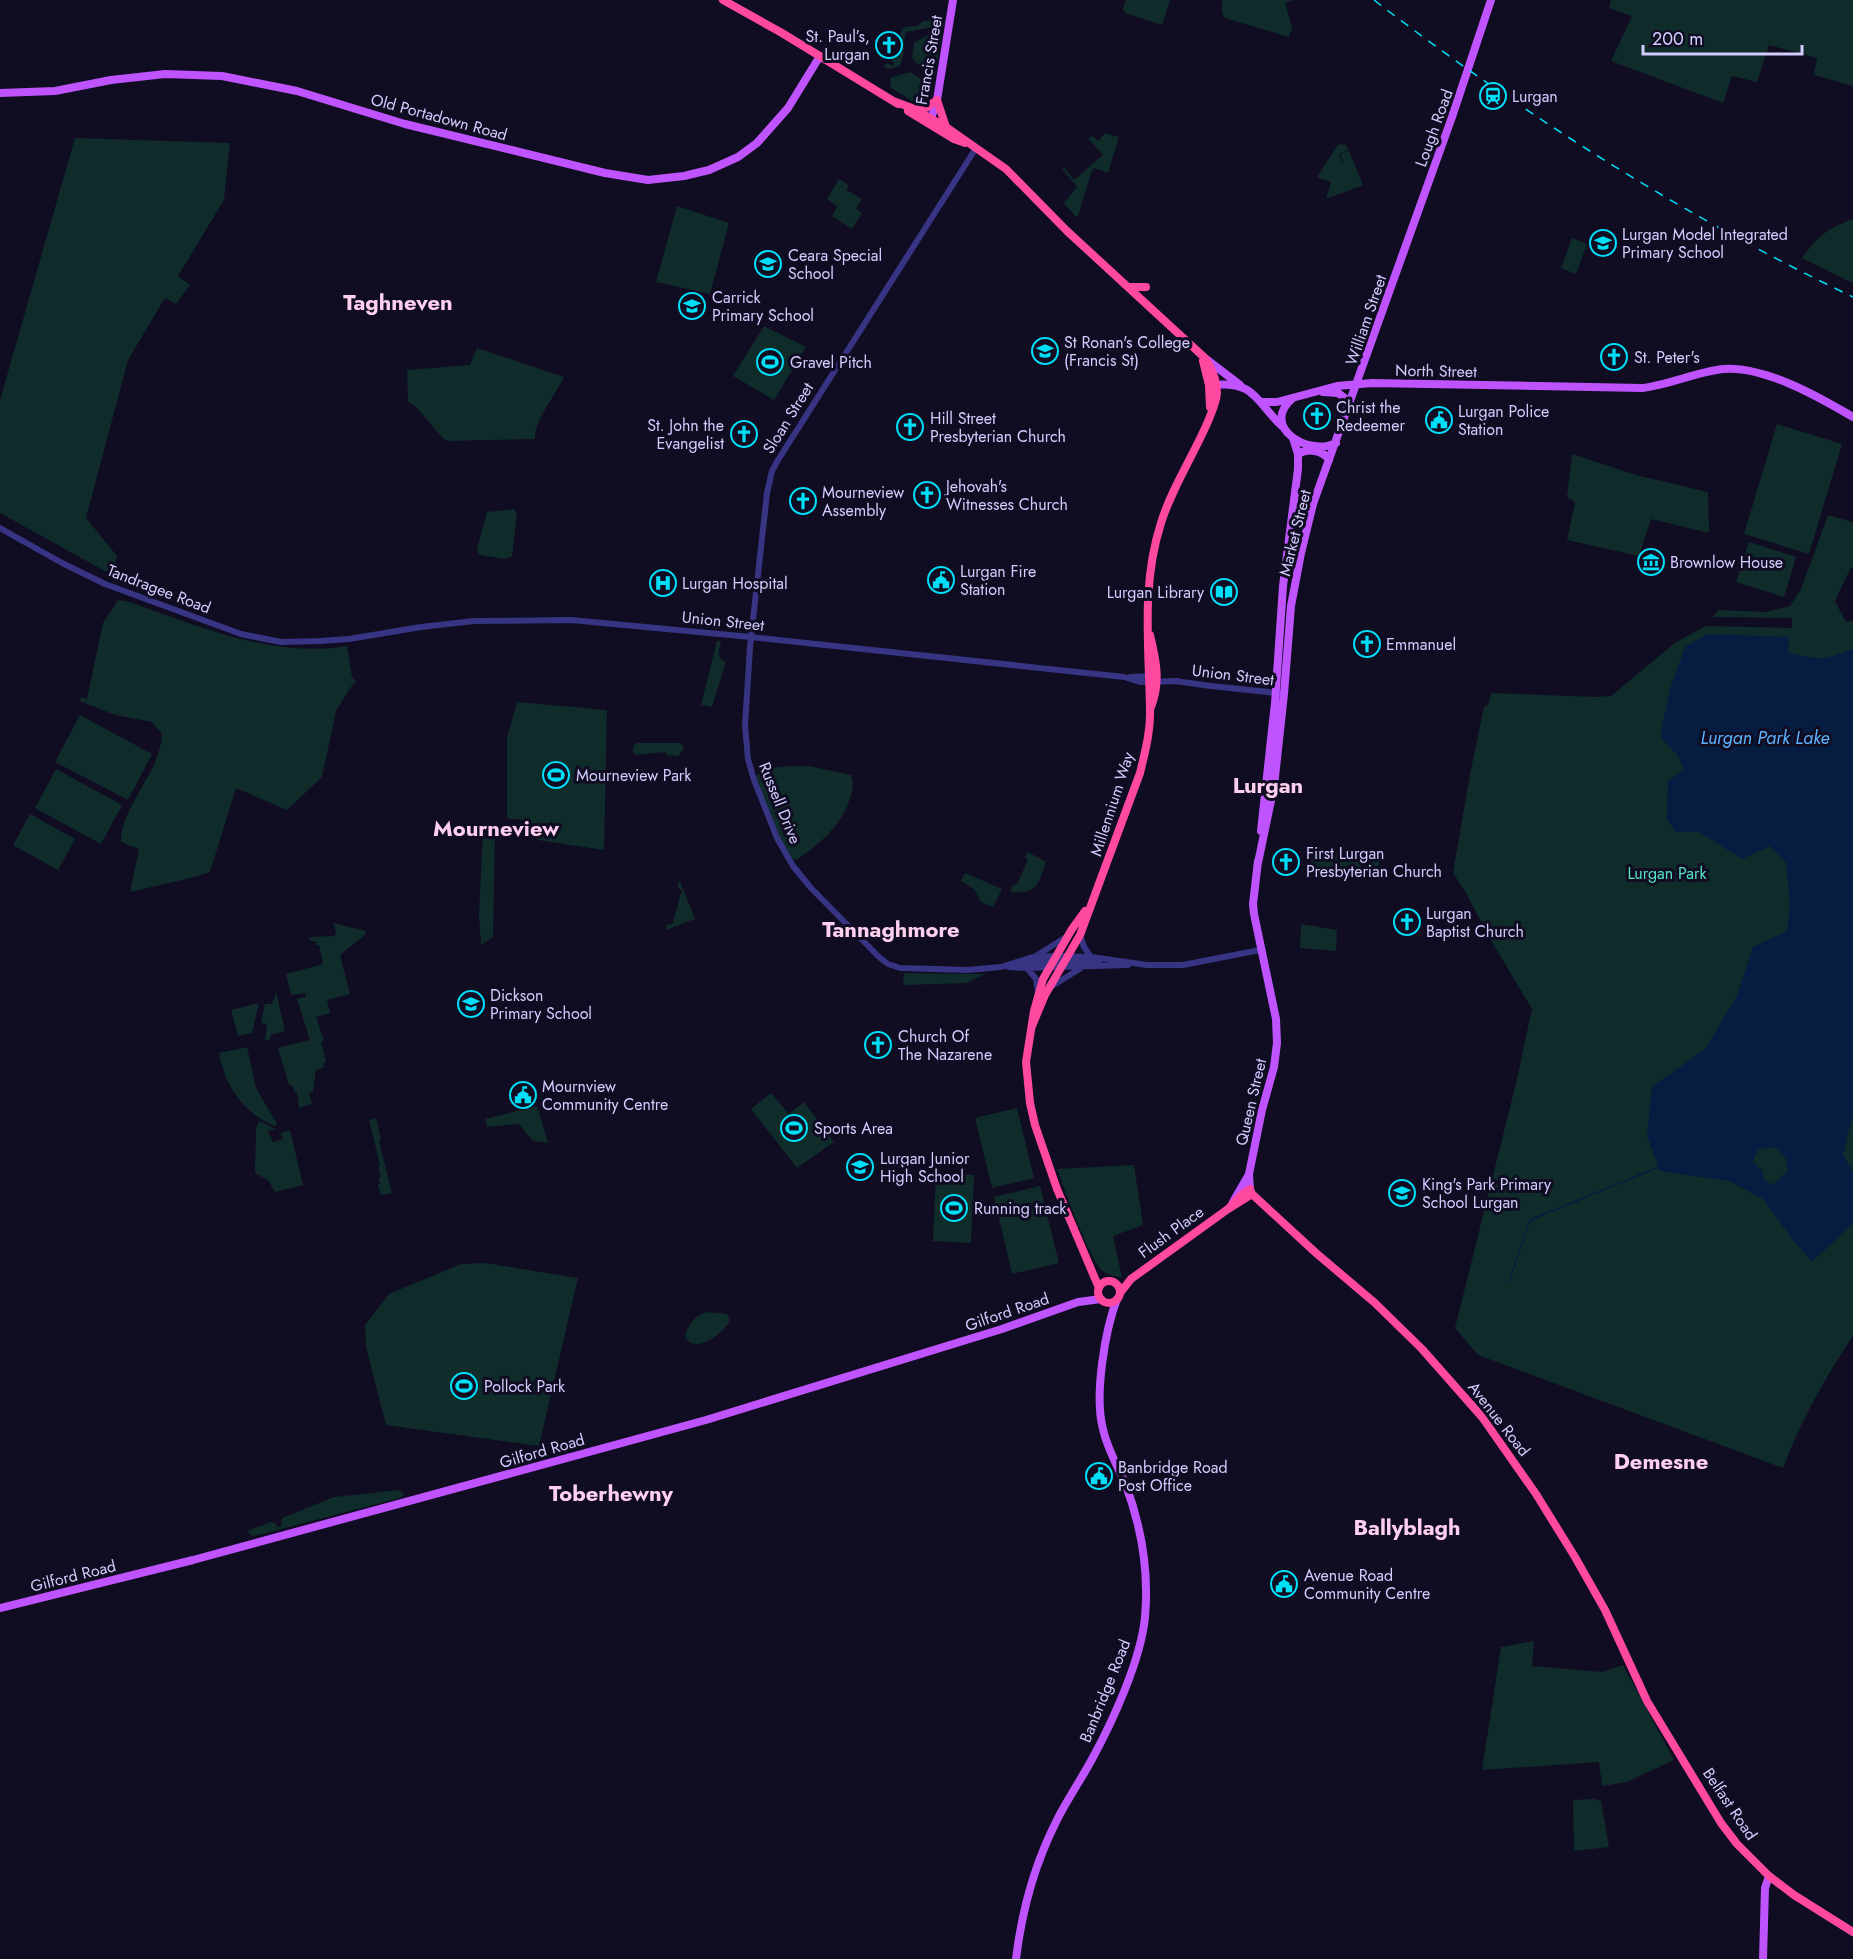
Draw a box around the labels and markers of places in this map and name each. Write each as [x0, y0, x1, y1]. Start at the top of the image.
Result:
place label: St. Paul’s, Lurgan [806, 25, 870, 66]
church icon: St. Paul’s, Lurgan [874, 30, 904, 60]
station icon: Lurgan [1478, 81, 1508, 111]
place label: Lurgan [1512, 85, 1558, 108]
place label: Lurgan Model Integrated Primary School [1622, 223, 1788, 264]
school or university icon: Lurgan Model Integrated Primary School [1588, 228, 1618, 258]
place label: Ceara Special School [788, 244, 882, 285]
school or university icon: Ceara Special School [753, 249, 783, 279]
place label: Carrick Primary School [712, 286, 814, 327]
school or university icon: Carrick Primary School [677, 291, 707, 321]
place label: St Ronan's College (Francis St) [1064, 331, 1190, 372]
school or university icon: St Ronan's College (Francis St) [1030, 336, 1060, 366]
church icon: St. Peter's [1599, 342, 1629, 372]
place label: St. Peter's [1634, 346, 1700, 369]
sports icon: Gravel Pitch [755, 347, 785, 377]
place label: Gravel Pitch [790, 351, 872, 374]
place label: Christ the Redeemer [1336, 396, 1406, 437]
place label: Lurgan Police Station [1458, 400, 1549, 441]
church icon: Christ the Redeemer [1302, 401, 1332, 431]
public building icon: Lurgan Police Station [1424, 405, 1454, 435]
place label: Hill Street Presbyterian Church [930, 407, 1066, 448]
church icon: Hill Street Presbyterian Church [895, 412, 925, 442]
place label: St. John the Evangelist [647, 414, 724, 455]
church icon: St. John the Evangelist [729, 419, 759, 449]
place label: Jehovah's Witnesses Church [944, 475, 1068, 516]
church icon: Jehovah's Witnesses Church [912, 480, 942, 510]
place label: Mourneview Assembly [822, 481, 904, 522]
church icon: Mourneview Assembly [788, 486, 818, 516]
museum icon: Brownlow House [1636, 547, 1666, 577]
place label: Brownlow House [1670, 551, 1783, 574]
place label: Lurgan Fire Station [960, 560, 1036, 601]
public building icon: Lurgan Fire Station [926, 565, 956, 595]
hospital icon: Lurgan Hospital [648, 568, 678, 598]
place label: Lurgan Hospital [682, 572, 788, 595]
library icon: Lurgan Library [1209, 577, 1239, 607]
place label: Lurgan Library [1107, 581, 1205, 604]
church icon: Emmanuel [1352, 629, 1382, 659]
place label: Emmanuel [1386, 633, 1456, 656]
sports icon: Mourneview Park [541, 760, 571, 790]
place label: Mourneview Park [576, 764, 692, 787]
place label: First Lurgan Presbyterian Church [1306, 842, 1442, 883]
church icon: First Lurgan Presbyterian Church [1271, 847, 1301, 877]
place label: Lurgan Baptist Church [1426, 902, 1524, 943]
church icon: Lurgan Baptist Church [1392, 907, 1422, 937]
place label: Dickson Primary School [490, 984, 592, 1025]
school or university icon: Dickson Primary School [456, 989, 486, 1019]
place label: Church Of The Nazarene [898, 1025, 992, 1066]
church icon: Church Of The Nazarene [863, 1030, 893, 1060]
place label: Mournview Community Centre [542, 1075, 668, 1116]
public building icon: Mournview Community Centre [508, 1080, 538, 1110]
sports icon: Sports Area [779, 1113, 809, 1143]
place label: Sports Area [814, 1117, 893, 1140]
place label: Lurgan Junior High School [880, 1147, 970, 1188]
school or university icon: Lurgan Junior High School [845, 1152, 875, 1182]
place label: King's Park Primary School Lurgan [1422, 1173, 1552, 1214]
school or university icon: King's Park Primary School Lurgan [1387, 1178, 1417, 1208]
sports icon: Running track [939, 1193, 969, 1223]
place label: Running track [974, 1197, 1067, 1220]
sports icon: Pollock Park [449, 1371, 479, 1401]
place label: Pollock Park [484, 1375, 566, 1398]
place label: Banbridge Road Post Office [1118, 1456, 1228, 1497]
public building icon: Banbridge Road Post Office [1084, 1461, 1114, 1491]
place label: Avenue Road Community Centre [1304, 1564, 1430, 1605]
public building icon: Avenue Road Community Centre [1269, 1569, 1299, 1599]

